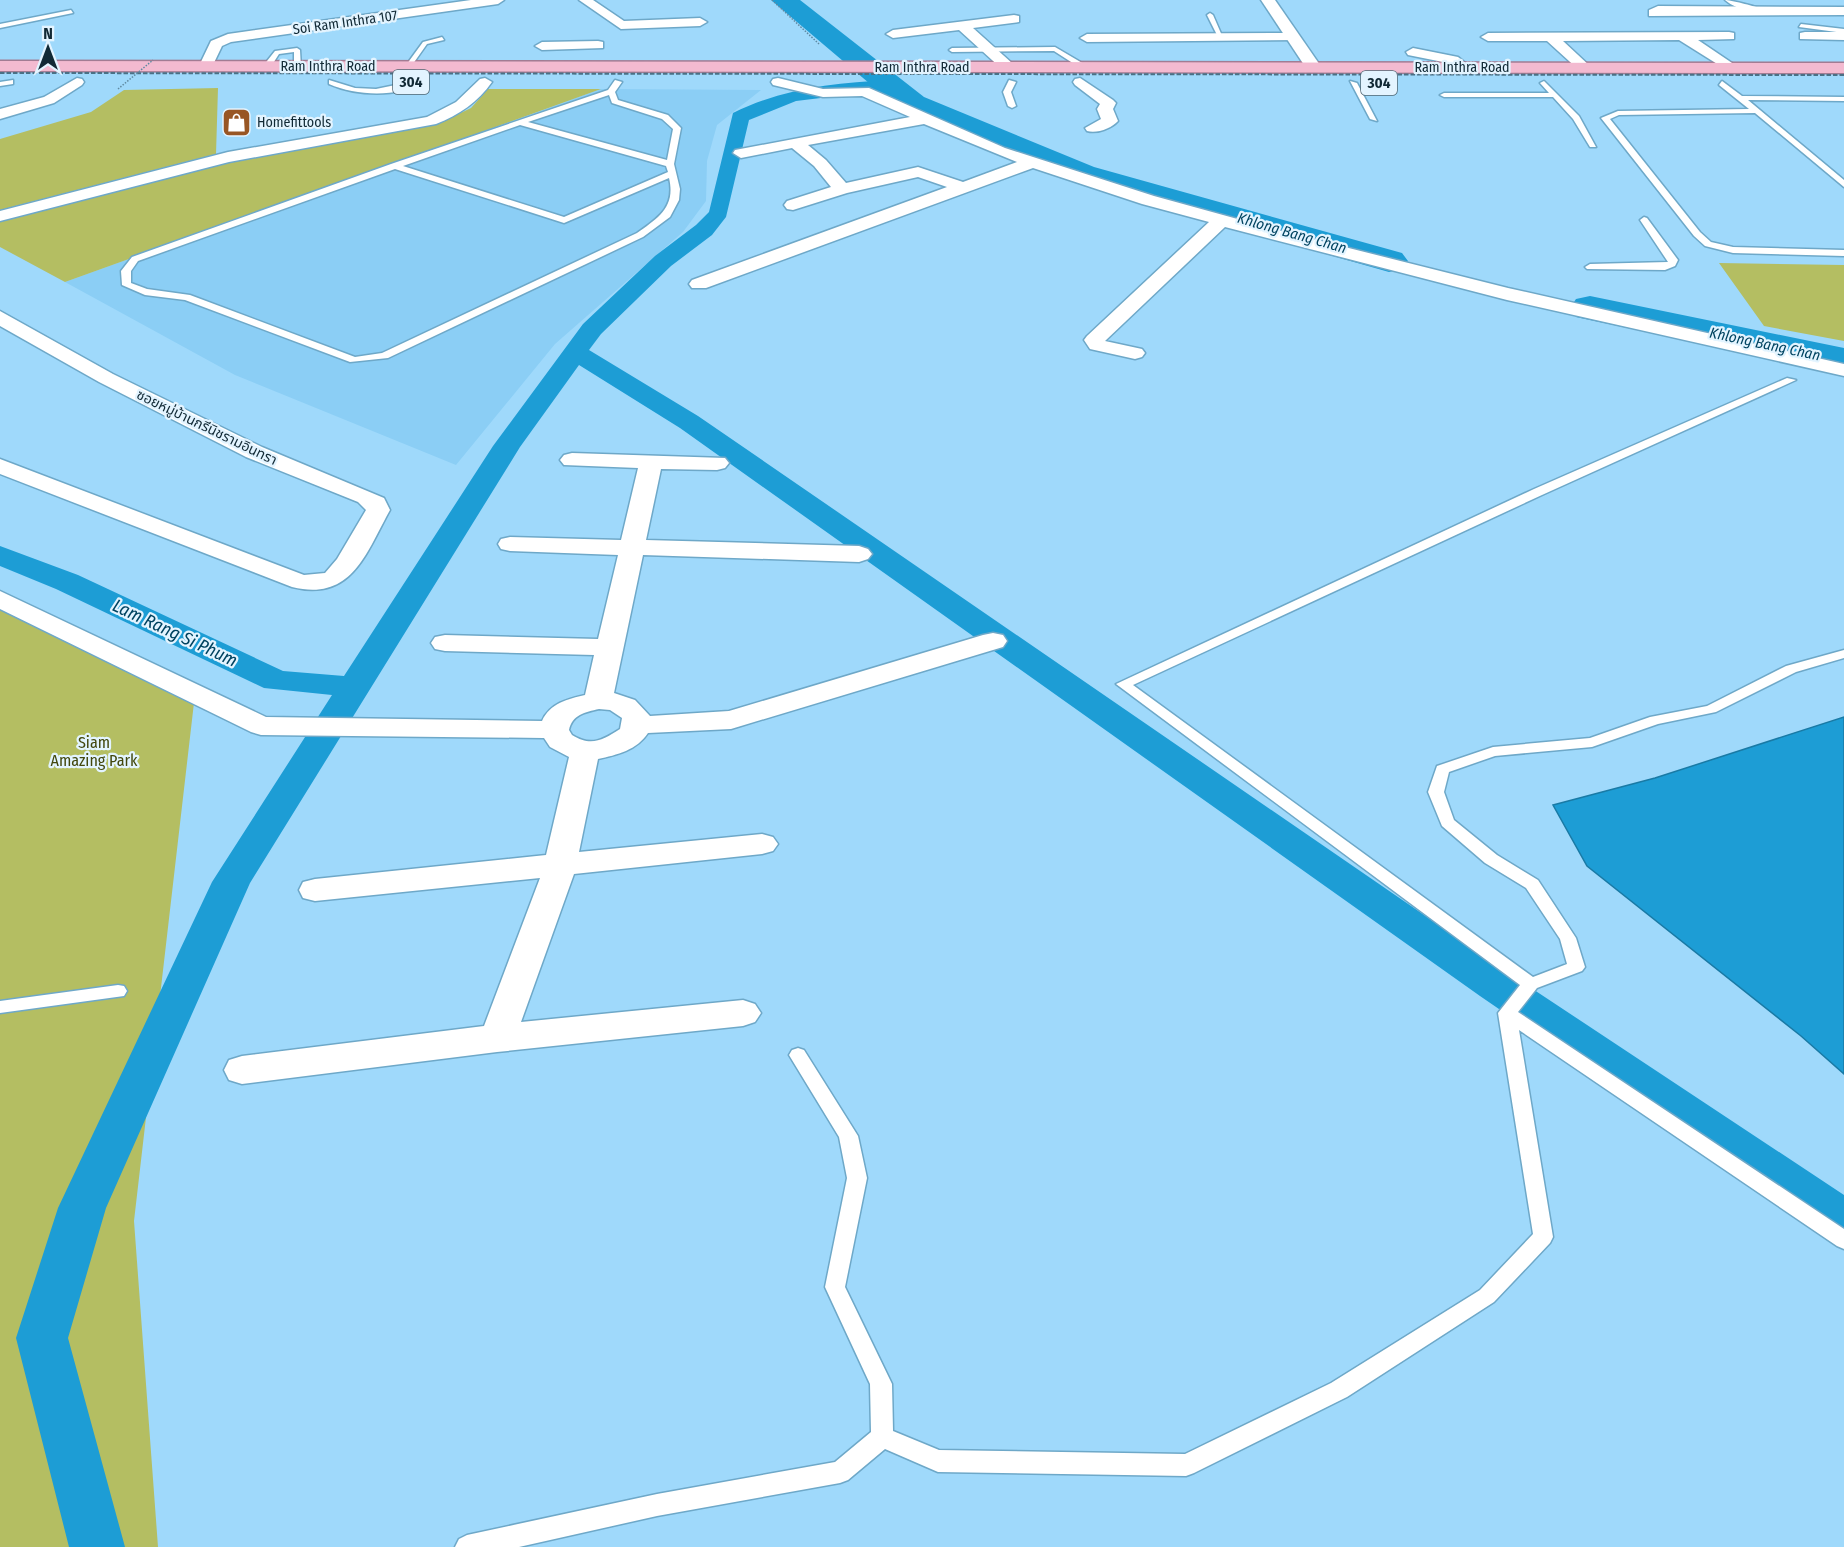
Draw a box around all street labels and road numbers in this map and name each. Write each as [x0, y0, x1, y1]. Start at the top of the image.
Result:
street label: Soi Ram Inthra 107 [292, 7, 399, 38]
street label: Ram Inthra Road [280, 58, 376, 75]
street label: Ram Inthra Road [874, 59, 970, 76]
street label: Ram Inthra Road [1414, 59, 1510, 76]
road number: 304 [393, 70, 429, 94]
road number: 304 [1361, 71, 1397, 95]
street label: ซอยหมู่บ้านกรีนิชรามอินทรา [134, 386, 280, 469]

